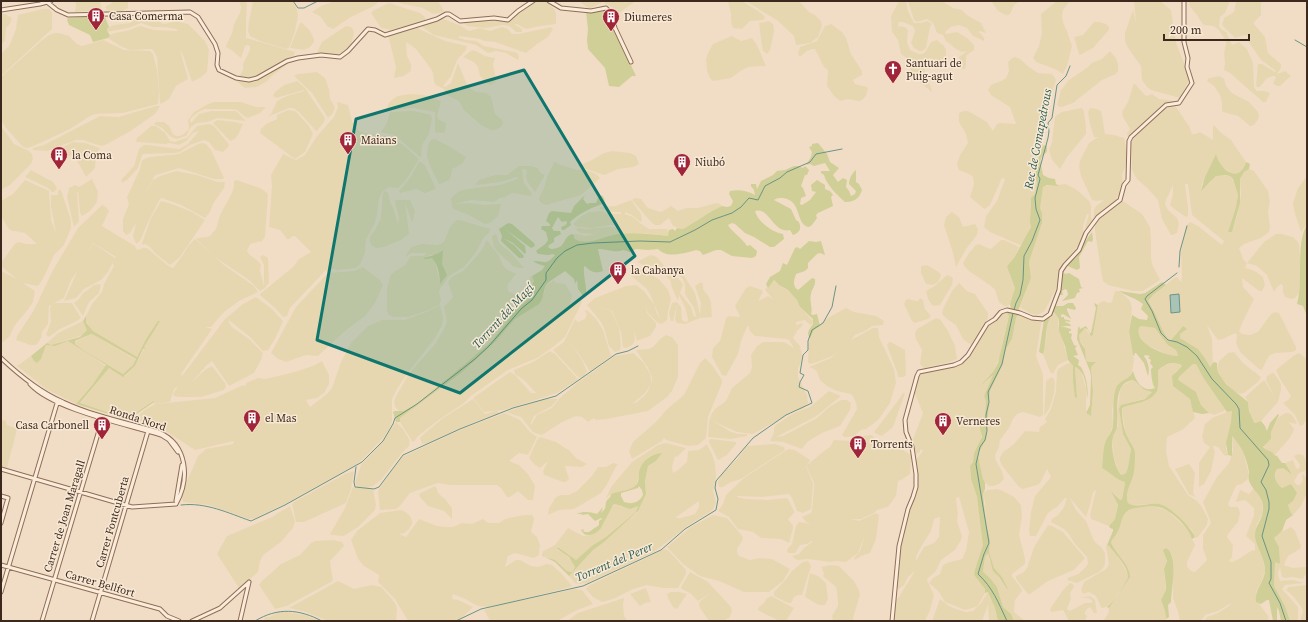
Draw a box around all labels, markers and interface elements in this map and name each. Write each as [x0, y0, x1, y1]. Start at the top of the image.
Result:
building icon: Casa Comerma [86, 6, 106, 31]
building icon: Diumeres [601, 7, 621, 32]
place label: Casa Comerma [109, 9, 184, 24]
place label: Diumeres [624, 10, 672, 25]
scale bar [1164, 16, 1249, 42]
text: 200 m [1170, 22, 1202, 38]
place label: Santuari de Puig-agut [906, 56, 962, 84]
church icon: Santuari de Puig-agut [883, 59, 903, 84]
water label: Rec de Comapedrous [1020, 87, 1056, 192]
building icon: Maians [338, 130, 358, 155]
place label: Maians [361, 133, 397, 148]
building icon: la Coma [49, 145, 69, 170]
place label: la Coma [72, 148, 112, 163]
building icon: Niubó [672, 152, 692, 177]
place label: Niubó [695, 155, 725, 170]
building icon: la Cabanya [608, 260, 628, 285]
place label: la Cabanya [631, 263, 685, 278]
water label: Torrent del Magí [469, 279, 538, 352]
street label: Ronda Nord [108, 402, 169, 435]
building icon: el Mas [242, 408, 262, 433]
place label: el Mas [265, 411, 297, 426]
building icon: Verneres [933, 411, 953, 436]
place label: Verneres [956, 414, 1000, 429]
building icon: Casa Carbonell [92, 415, 112, 440]
place label: Casa Carbonell [15, 418, 89, 433]
building icon: Torrents [848, 434, 868, 459]
place label: Torrents [871, 437, 913, 452]
street label: Carrer de Joan Maragall [40, 458, 89, 574]
street label: Carrer Fontcuberta [92, 474, 133, 570]
water label: Torrent del Perer [573, 538, 656, 586]
street label: Carrer Bellfort [63, 566, 137, 601]

